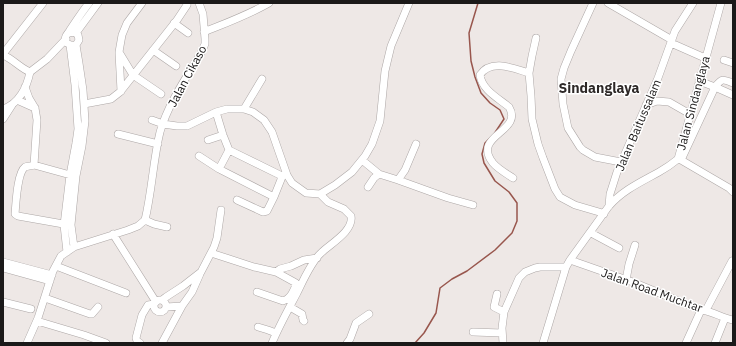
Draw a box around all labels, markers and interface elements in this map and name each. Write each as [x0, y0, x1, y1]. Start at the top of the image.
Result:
street label: Jalan Cikaso [165, 42, 210, 109]
street label: Jalan Sindanglaya [673, 54, 713, 152]
street label: Jalan Baitussalam [612, 77, 664, 173]
district label: Sindanglaya [559, 79, 640, 97]
street label: Jalan Road Muchtar [599, 265, 705, 315]

